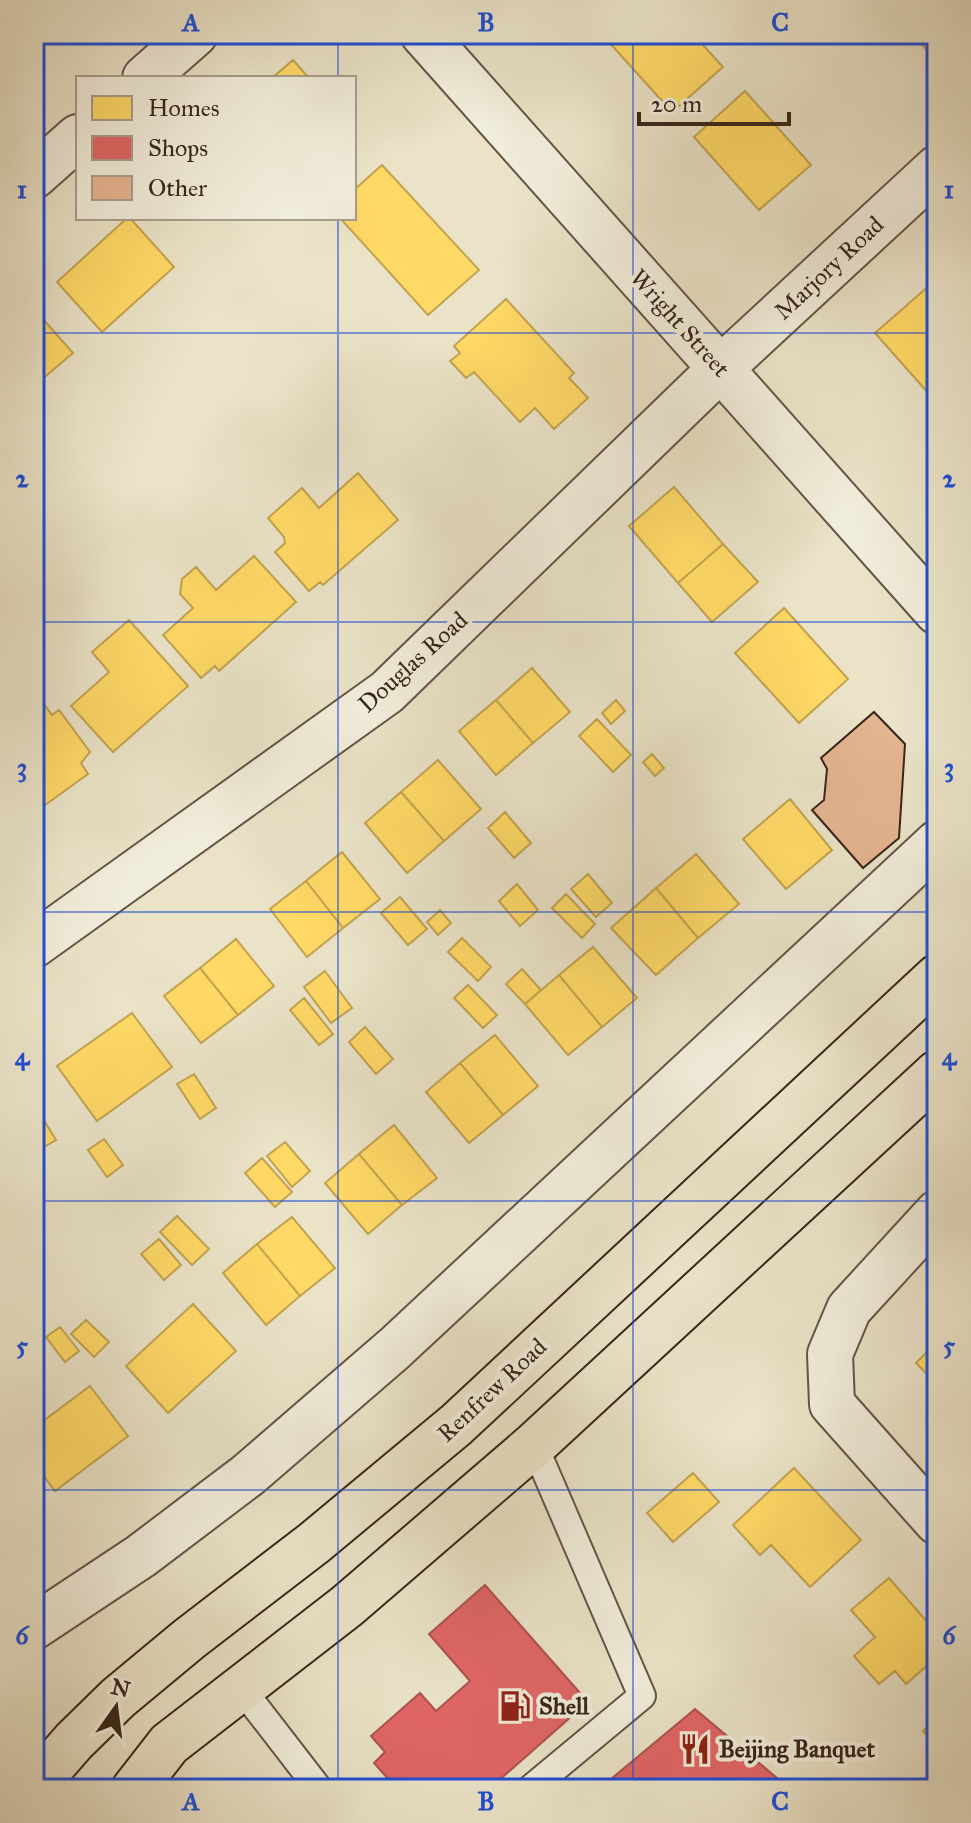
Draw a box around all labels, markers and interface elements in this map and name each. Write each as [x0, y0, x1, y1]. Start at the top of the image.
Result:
text: A [180, 6, 200, 38]
text: B [477, 6, 495, 38]
text: C [771, 6, 789, 38]
legend [76, 76, 356, 220]
scale bar [639, 76, 789, 126]
text: 20 m [651, 89, 702, 119]
text: Homes [148, 93, 220, 123]
text: Shops [148, 133, 208, 163]
text: 1 [17, 173, 27, 205]
text: Other [148, 173, 207, 203]
text: 1 [944, 173, 954, 205]
street label: Marjory Road [768, 210, 890, 326]
street label: Wright Street [624, 263, 737, 384]
text: 2 [16, 462, 30, 494]
text: 2 [943, 462, 957, 494]
street label: Douglas Road [352, 605, 474, 719]
text: 3 [17, 751, 27, 783]
text: 3 [944, 751, 954, 783]
text: 4 [15, 1040, 31, 1072]
text: 4 [942, 1040, 958, 1072]
text: 5 [16, 1329, 29, 1361]
text: 5 [943, 1329, 956, 1361]
street label: Renfrew Road [431, 1332, 553, 1448]
text: 6 [15, 1619, 30, 1651]
text: 6 [942, 1619, 957, 1651]
north arrow [76, 1667, 156, 1747]
text: N [108, 1673, 133, 1704]
fuel station icon: Shell [498, 1689, 532, 1723]
place label: Shell [539, 1691, 590, 1721]
restaurant icon: Beijing Banquet [678, 1732, 712, 1766]
place label: Beijing Banquet [719, 1734, 875, 1764]
text: A [180, 1785, 200, 1817]
text: B [477, 1785, 495, 1817]
text: C [771, 1785, 789, 1817]

